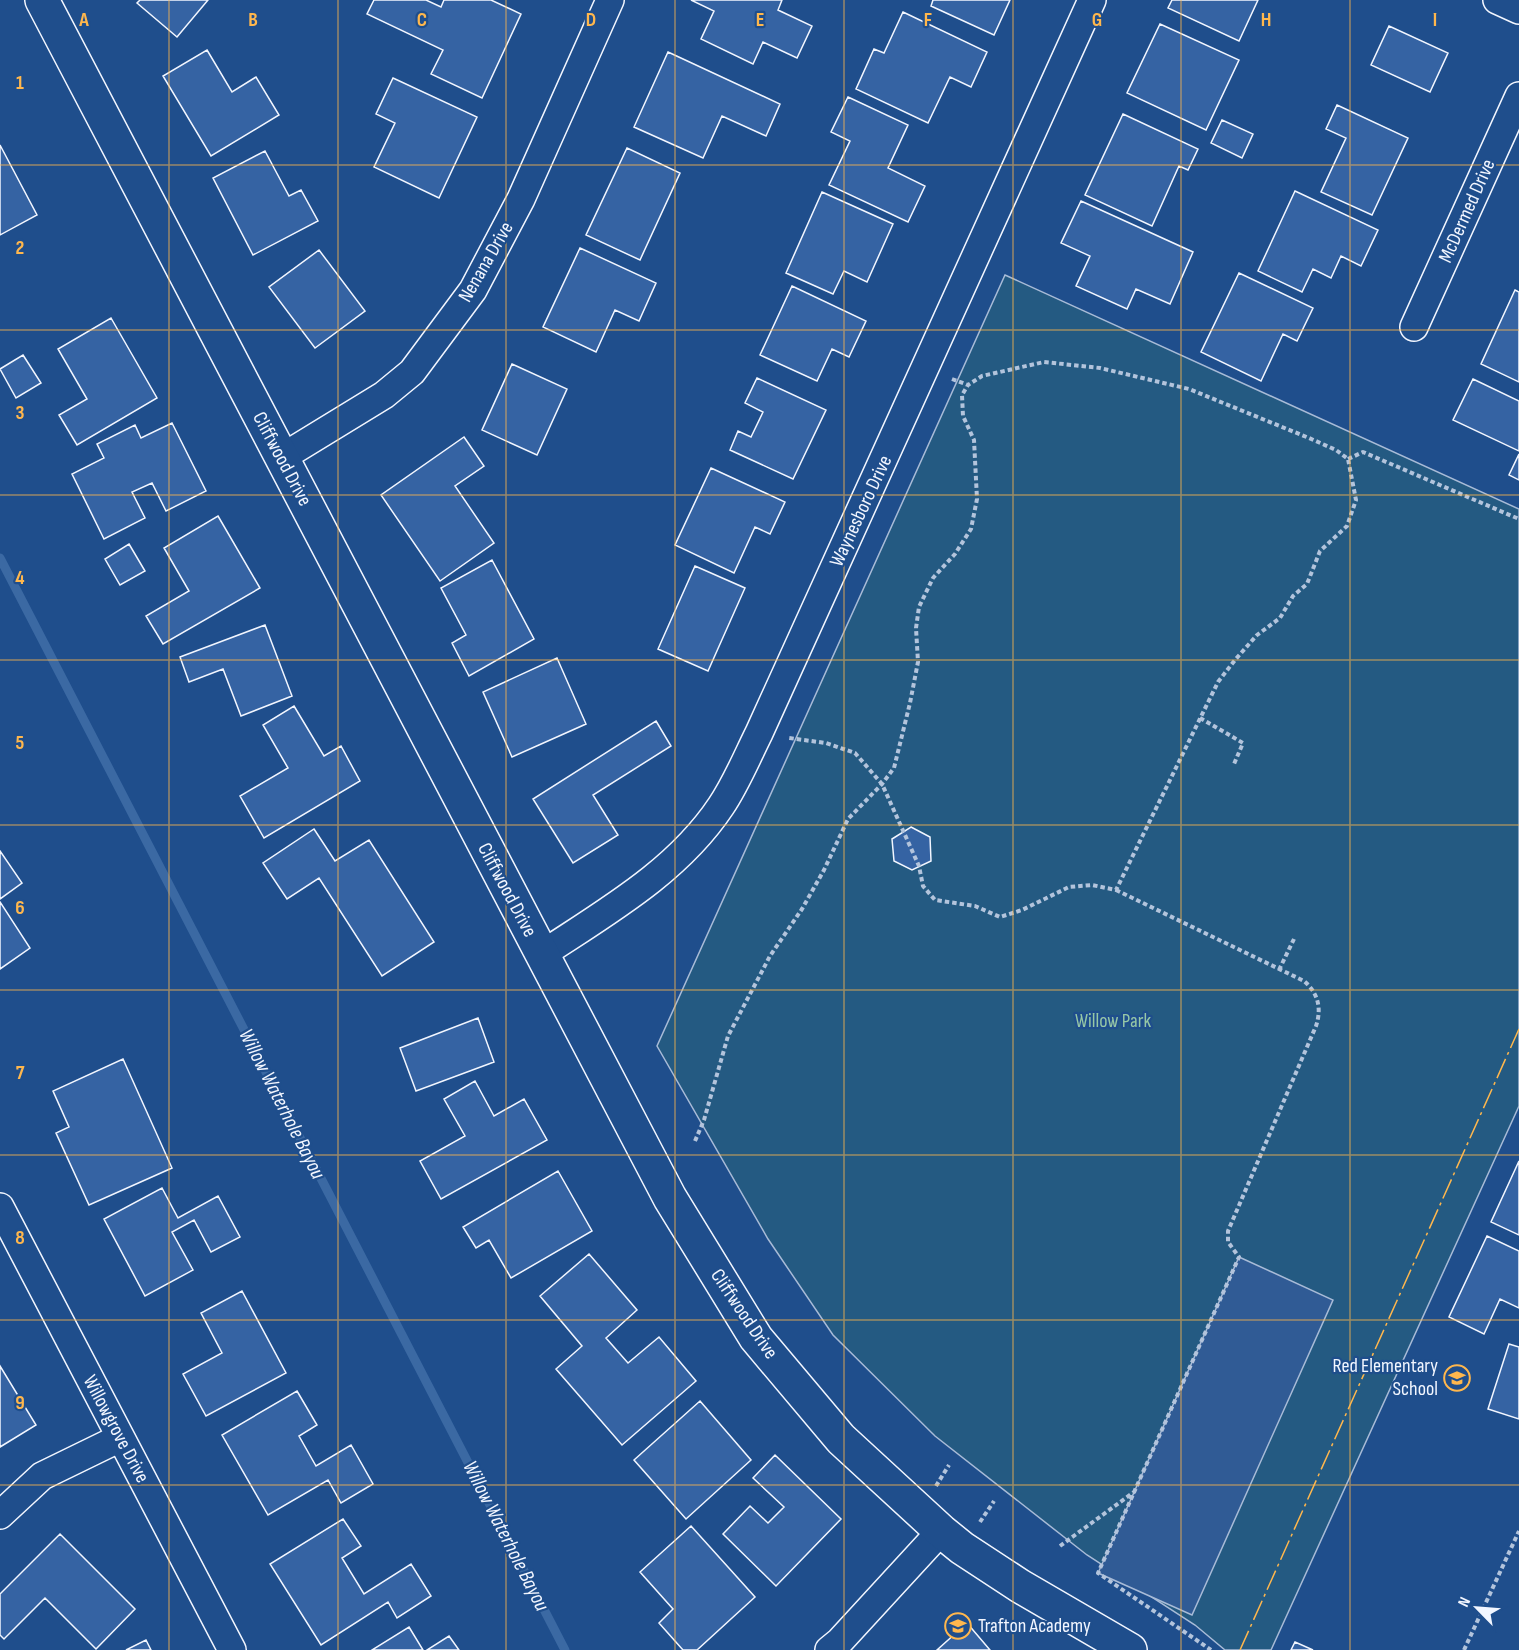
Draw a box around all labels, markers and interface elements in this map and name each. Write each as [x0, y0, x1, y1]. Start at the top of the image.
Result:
text: A [78, 8, 89, 32]
text: B [248, 8, 258, 32]
text: C [417, 8, 427, 32]
text: D [586, 8, 596, 32]
text: E [756, 8, 764, 32]
text: F [924, 8, 932, 32]
text: G [1092, 8, 1102, 32]
text: H [1261, 8, 1271, 32]
text: I [1433, 8, 1437, 32]
text: 1 [16, 71, 24, 95]
street label: McDermed Drive [1433, 155, 1501, 267]
street label: Nenana Drive [453, 218, 519, 306]
text: 2 [16, 236, 24, 260]
text: 3 [16, 401, 25, 425]
street label: Cliffwood Drive [247, 408, 317, 510]
street label: Waynesboro Drive [825, 452, 897, 570]
text: 4 [15, 566, 25, 590]
text: 5 [16, 731, 25, 755]
street label: Cliffwood Drive [472, 839, 542, 941]
text: 6 [15, 896, 25, 920]
park label: Willow Park [1075, 1009, 1151, 1033]
water label: Willow Waterhole Bayou [233, 1025, 331, 1184]
text: 7 [16, 1061, 25, 1085]
text: 8 [15, 1226, 25, 1250]
street label: Cliffwood Drive [705, 1264, 783, 1364]
place label: Red Elementary School [1333, 1354, 1438, 1401]
school or university icon: Red Elementary School [1442, 1363, 1472, 1393]
street label: Willowgrove Drive [78, 1371, 154, 1487]
text: 9 [15, 1391, 25, 1415]
water label: Willow Waterhole Bayou [457, 1457, 555, 1616]
north arrow [1447, 1578, 1507, 1638]
text: N [1454, 1594, 1475, 1610]
school or university icon: Trafton Academy [943, 1611, 973, 1641]
place label: Trafton Academy [978, 1614, 1091, 1638]

